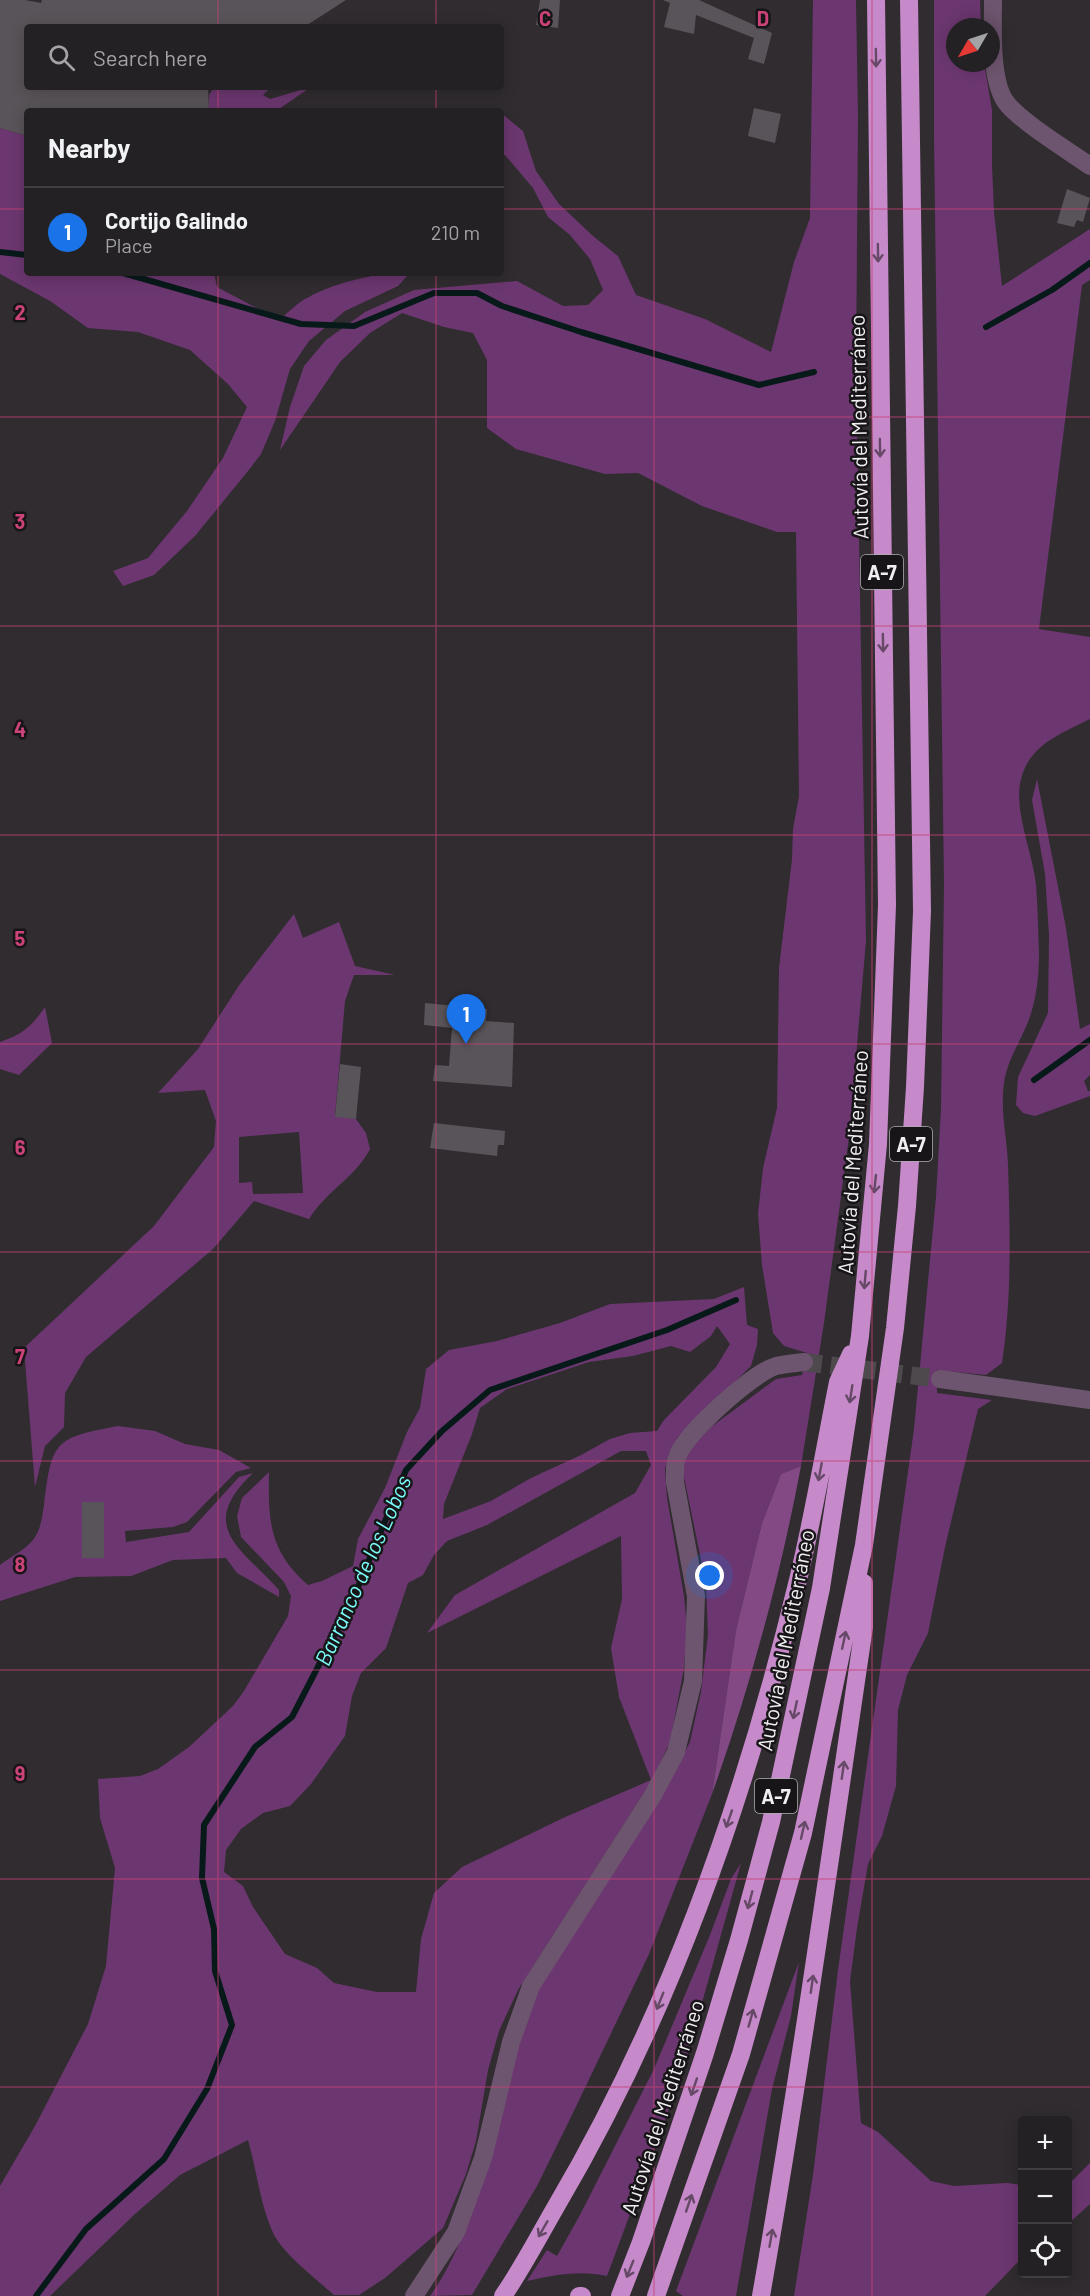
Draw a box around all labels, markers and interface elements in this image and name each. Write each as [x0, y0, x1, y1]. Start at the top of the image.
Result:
text: C [539, 6, 551, 30]
text: D [757, 6, 769, 30]
north arrow [946, 18, 1000, 72]
search box [24, 24, 504, 90]
icon: search [45, 41, 78, 74]
text: Search here [93, 44, 207, 70]
one-way arrow [870, 48, 882, 68]
text: Nearby [48, 132, 130, 163]
text: Cortijo Galindo [105, 207, 248, 233]
text: 1 [64, 220, 71, 244]
text: 210 m [431, 220, 480, 244]
text: Place [105, 233, 153, 257]
one-way arrow [872, 243, 884, 263]
text: 2 [14, 300, 26, 324]
street label: Autovía del Mediterráneo [844, 314, 872, 540]
one-way arrow [874, 438, 886, 458]
text: 3 [15, 509, 25, 533]
road number: A-7 [861, 555, 903, 589]
one-way arrow [878, 633, 889, 653]
text: 4 [14, 717, 26, 741]
text: 5 [15, 926, 26, 950]
pin: 1 [446, 994, 486, 1044]
street label: Autovía del Mediterráneo [832, 1049, 872, 1275]
road number: A-7 [890, 1127, 932, 1161]
text: 6 [15, 1135, 26, 1159]
one-way arrow [869, 1173, 880, 1193]
one-way arrow [859, 1269, 870, 1289]
text: 7 [15, 1344, 25, 1368]
one-way arrow [845, 1384, 856, 1404]
one-way arrow [814, 1462, 825, 1481]
water label: Barranco de los Lobos [308, 1471, 416, 1669]
street label: Autovía del Mediterráneo [751, 1527, 819, 1753]
text: 8 [15, 1552, 26, 1576]
your location [695, 1561, 724, 1590]
one-way arrow [839, 1630, 850, 1650]
one-way arrow [788, 1700, 800, 1719]
text: 9 [15, 1761, 25, 1785]
one-way arrow [838, 1761, 849, 1780]
road number: A-7 [755, 1779, 797, 1813]
one-way arrow [722, 1809, 733, 1828]
one-way arrow [798, 1821, 809, 1840]
one-way arrow [744, 1890, 755, 1909]
one-way arrow [807, 1974, 818, 1994]
one-way arrow [654, 1992, 665, 2010]
street label: Autovía del Mediterráneo [615, 1996, 709, 2218]
one-way arrow [746, 2009, 757, 2028]
one-way arrow [687, 2077, 698, 2095]
map controls [1018, 2116, 1072, 2278]
button: + [1018, 2116, 1072, 2170]
button: − [1018, 2170, 1072, 2224]
one-way arrow [685, 2194, 696, 2213]
one-way arrow [536, 2220, 548, 2237]
button: locate [1018, 2224, 1072, 2278]
one-way arrow [765, 2229, 776, 2249]
one-way arrow [624, 2259, 635, 2278]

